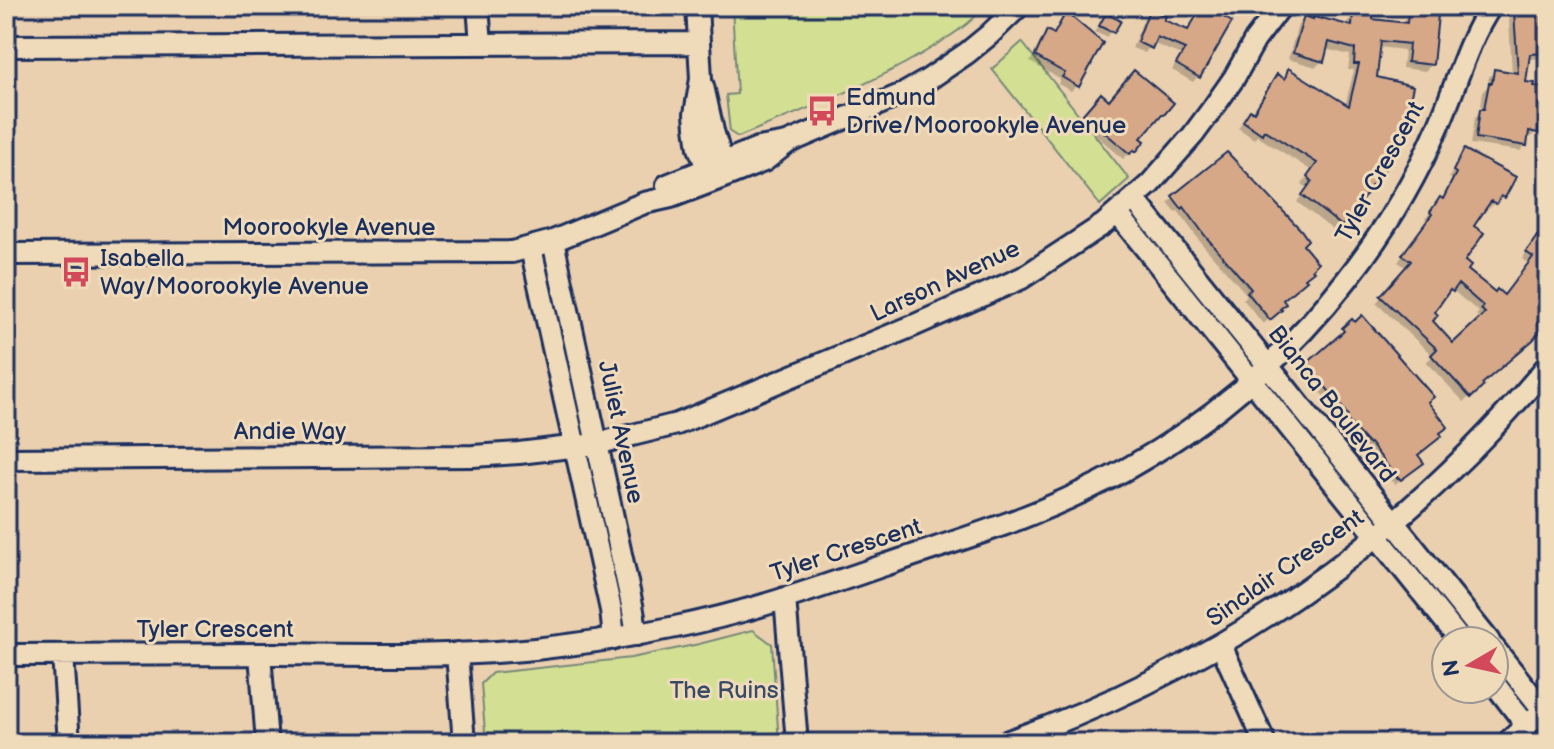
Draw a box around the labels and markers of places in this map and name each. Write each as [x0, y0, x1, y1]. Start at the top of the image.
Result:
place label: Edmund Drive/Moorookyle Avenue [846, 83, 1126, 140]
bus stop icon: Edmund Drive/Moorookyle Avenue [805, 94, 839, 128]
place label: Isabella Way/Moorookyle Avenue [100, 244, 369, 301]
bus stop icon: Isabella Way/Moorookyle Avenue [59, 255, 93, 289]

